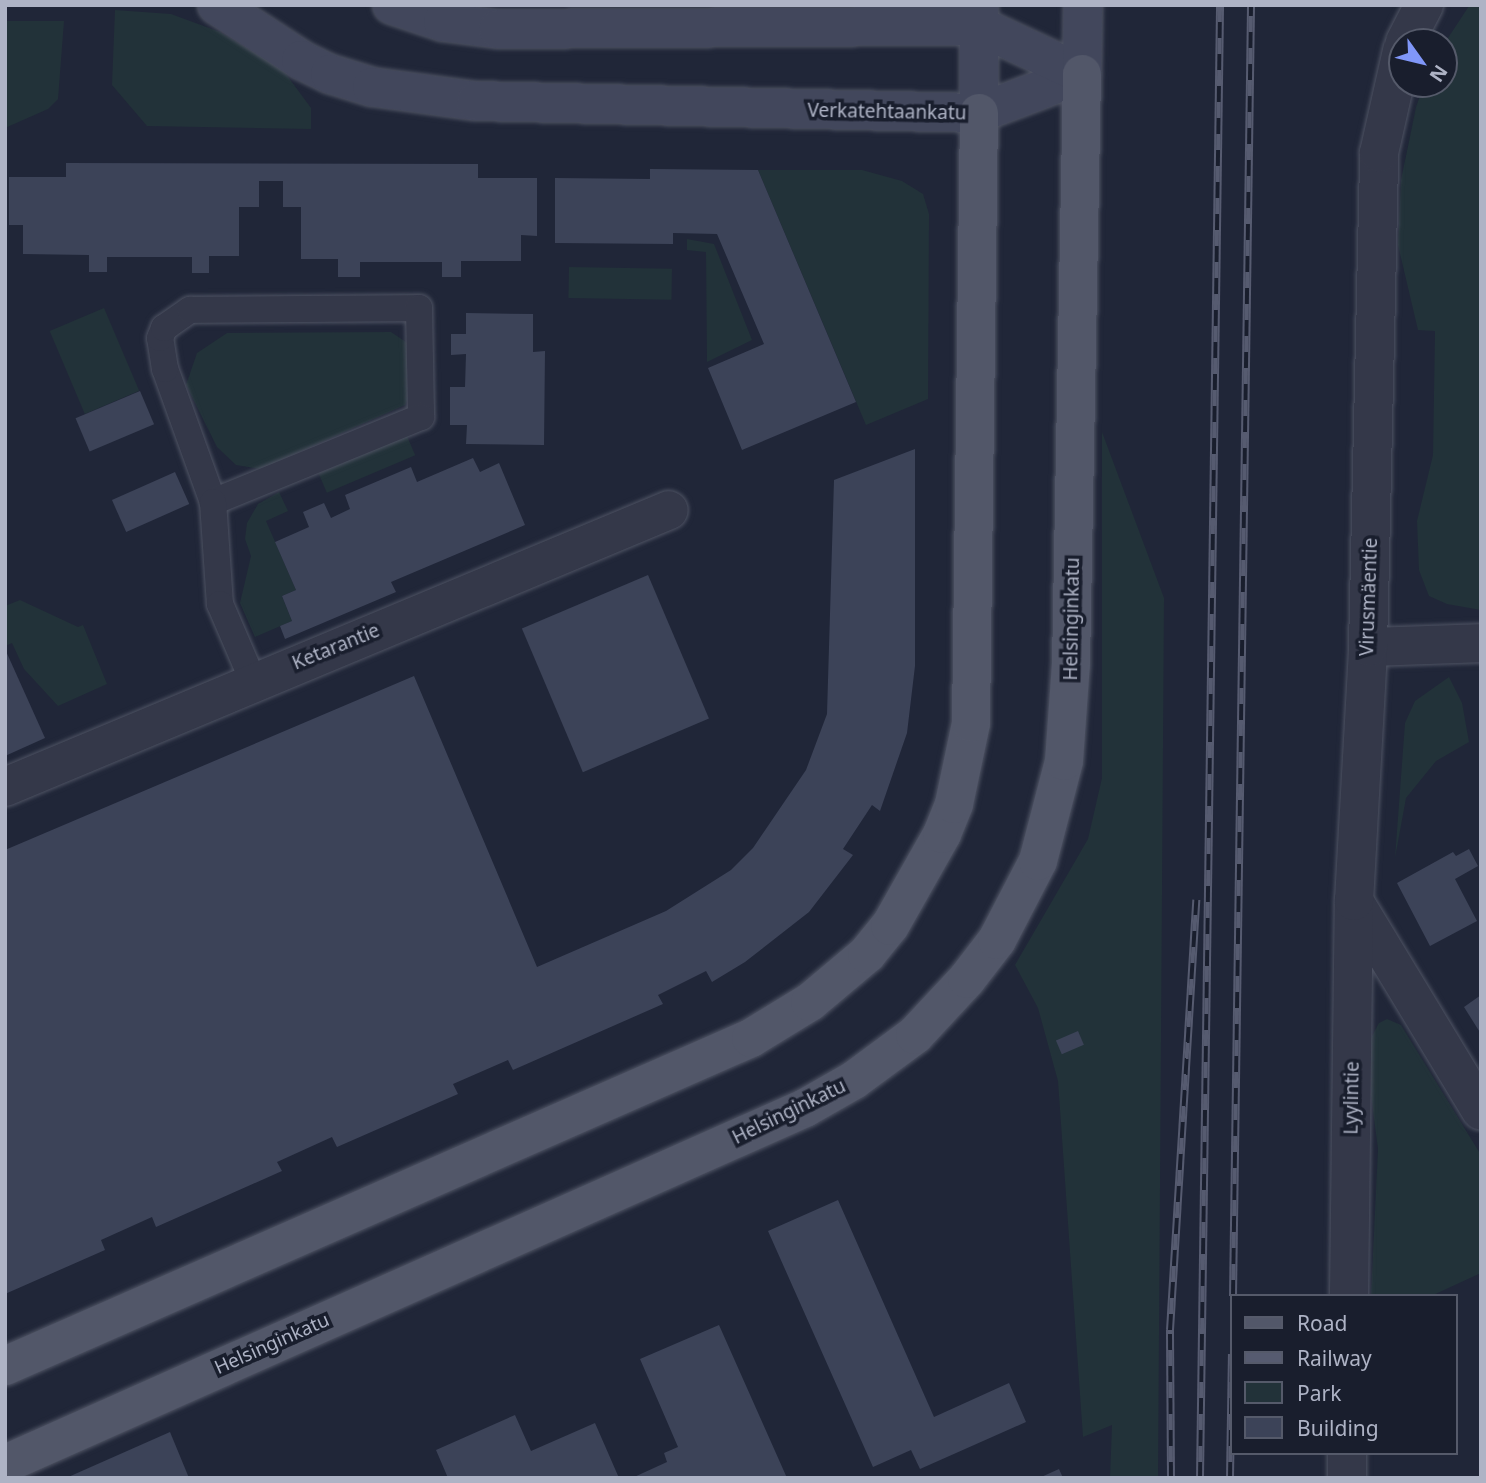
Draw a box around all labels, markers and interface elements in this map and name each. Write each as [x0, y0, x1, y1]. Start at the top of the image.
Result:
north arrow [1388, 28, 1458, 98]
text: N [1424, 60, 1454, 87]
street label: Verkatehtaankatu [807, 99, 967, 125]
street label: Virusmäentie [1356, 537, 1382, 657]
street label: Helsinginkatu [1060, 557, 1084, 681]
street label: Ketarantie [289, 619, 383, 675]
street label: Lyylintie [1340, 1061, 1364, 1135]
street label: Helsinginkatu [729, 1075, 849, 1149]
legend [1230, 1294, 1458, 1455]
street label: Helsinginkatu [211, 1309, 333, 1379]
text: Road [1297, 1309, 1347, 1337]
text: Railway [1297, 1344, 1372, 1372]
text: Park [1297, 1379, 1341, 1407]
text: Building [1297, 1414, 1379, 1442]

